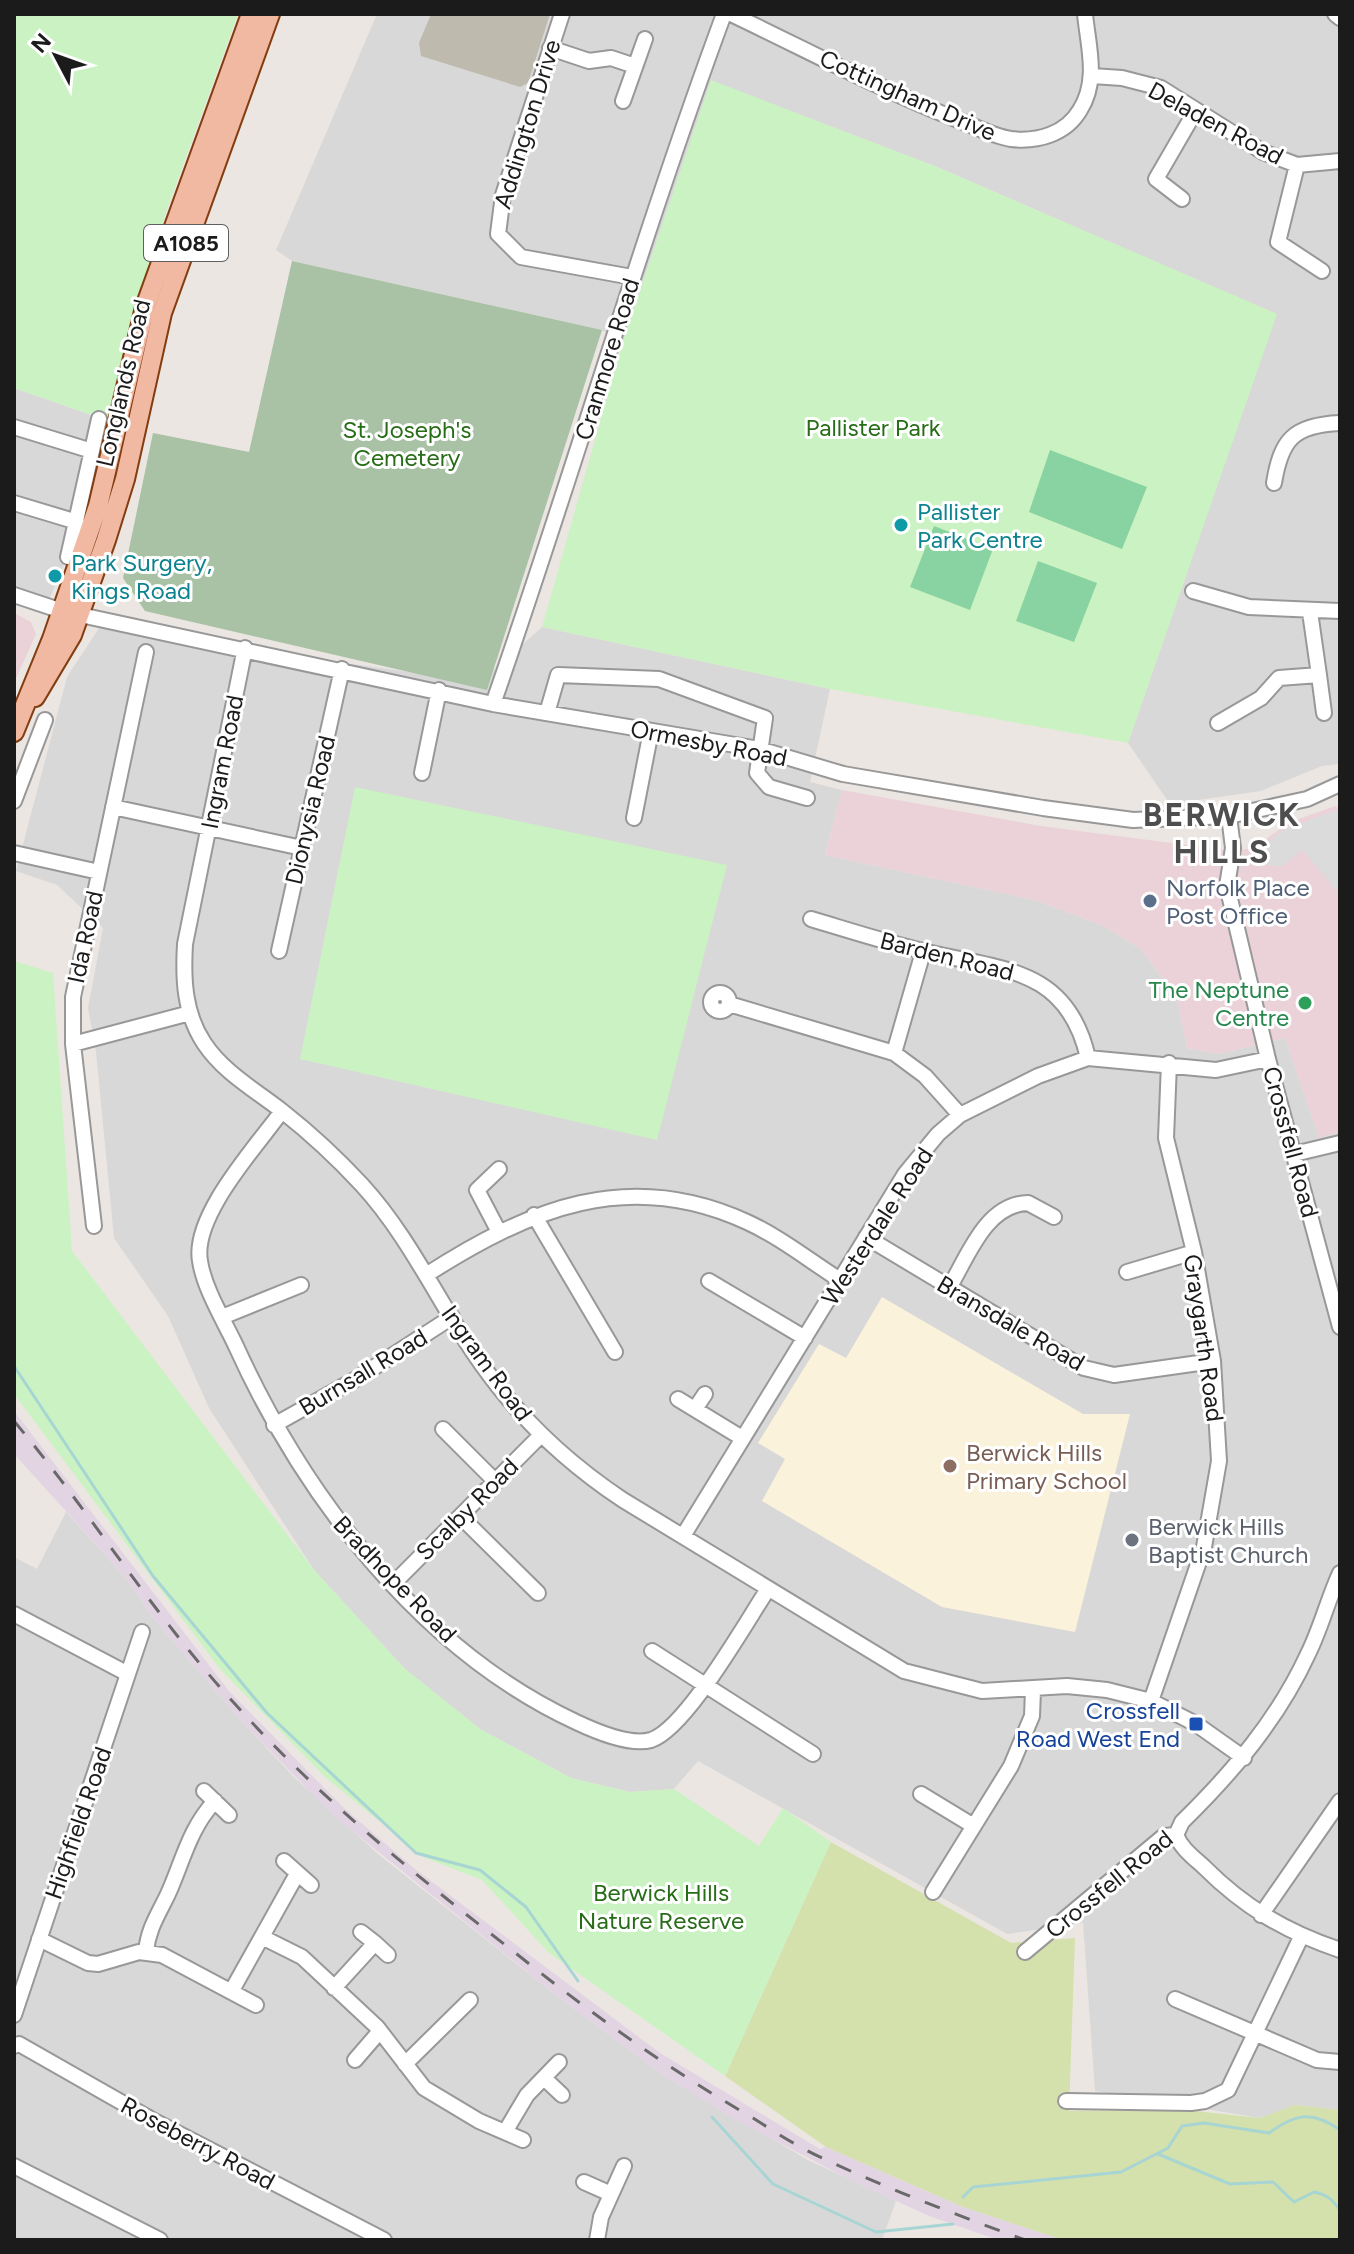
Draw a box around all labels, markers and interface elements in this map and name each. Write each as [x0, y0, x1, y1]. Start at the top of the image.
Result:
north arrow [16, 16, 96, 96]
text: N [26, 28, 57, 58]
street label: Addington Drive [488, 36, 566, 212]
street label: Cottingham Drive [815, 43, 1001, 147]
street label: Deladen Road [1143, 75, 1289, 171]
road number: A1085 [144, 225, 228, 261]
street label: Cranmore Road [569, 275, 645, 443]
street label: Longlands Road [90, 296, 156, 470]
park label: Pallister Park [805, 413, 941, 442]
park label: St. Joseph's Cemetery [343, 415, 471, 472]
place label: Pallister Park Centre [917, 497, 1043, 554]
marker: Pallister Park Centre [892, 516, 910, 534]
place label: Park Surgery, Kings Road [71, 548, 212, 605]
marker: Park Surgery, Kings Road [46, 567, 64, 585]
street label: Ingram Road [195, 693, 249, 831]
street label: Ormesby Road [628, 714, 790, 772]
street label: Dionysia Road [279, 733, 341, 887]
district label: BERWICK HILLS [1143, 796, 1301, 871]
place label: Norfolk Place Post Office [1166, 873, 1310, 930]
street label: Ida Road [61, 888, 109, 986]
marker: Norfolk Place Post Office [1141, 892, 1159, 910]
street label: Barden Road [877, 925, 1017, 987]
place label: The Neptune Centre [1149, 975, 1289, 1032]
marker: The Neptune Centre [1296, 994, 1314, 1012]
street label: Crossfell Road [1257, 1063, 1325, 1221]
street label: Westerdale Road [815, 1142, 939, 1310]
street label: Graygarth Road [1178, 1252, 1230, 1424]
street label: Bransdale Road [932, 1269, 1090, 1377]
street label: Ingram Road [435, 1299, 539, 1427]
street label: Burnsall Road [294, 1322, 432, 1422]
place label: Berwick Hills Primary School [966, 1438, 1127, 1495]
street label: Scalby Road [410, 1452, 524, 1566]
marker: Berwick Hills Primary School [941, 1457, 959, 1475]
street label: Bradhope Road [327, 1510, 463, 1648]
place label: Berwick Hills Baptist Church [1148, 1512, 1309, 1569]
marker: Berwick Hills Baptist Church [1123, 1531, 1141, 1549]
place label: Crossfell Road West End [1016, 1696, 1180, 1753]
marker: Crossfell Road West End [1187, 1715, 1205, 1733]
street label: Highfield Road [38, 1743, 118, 1903]
street label: Crossfell Road [1040, 1824, 1178, 1944]
park label: Berwick Hills Nature Reserve [578, 1878, 744, 1935]
street label: Roseberry Road [116, 2090, 280, 2196]

